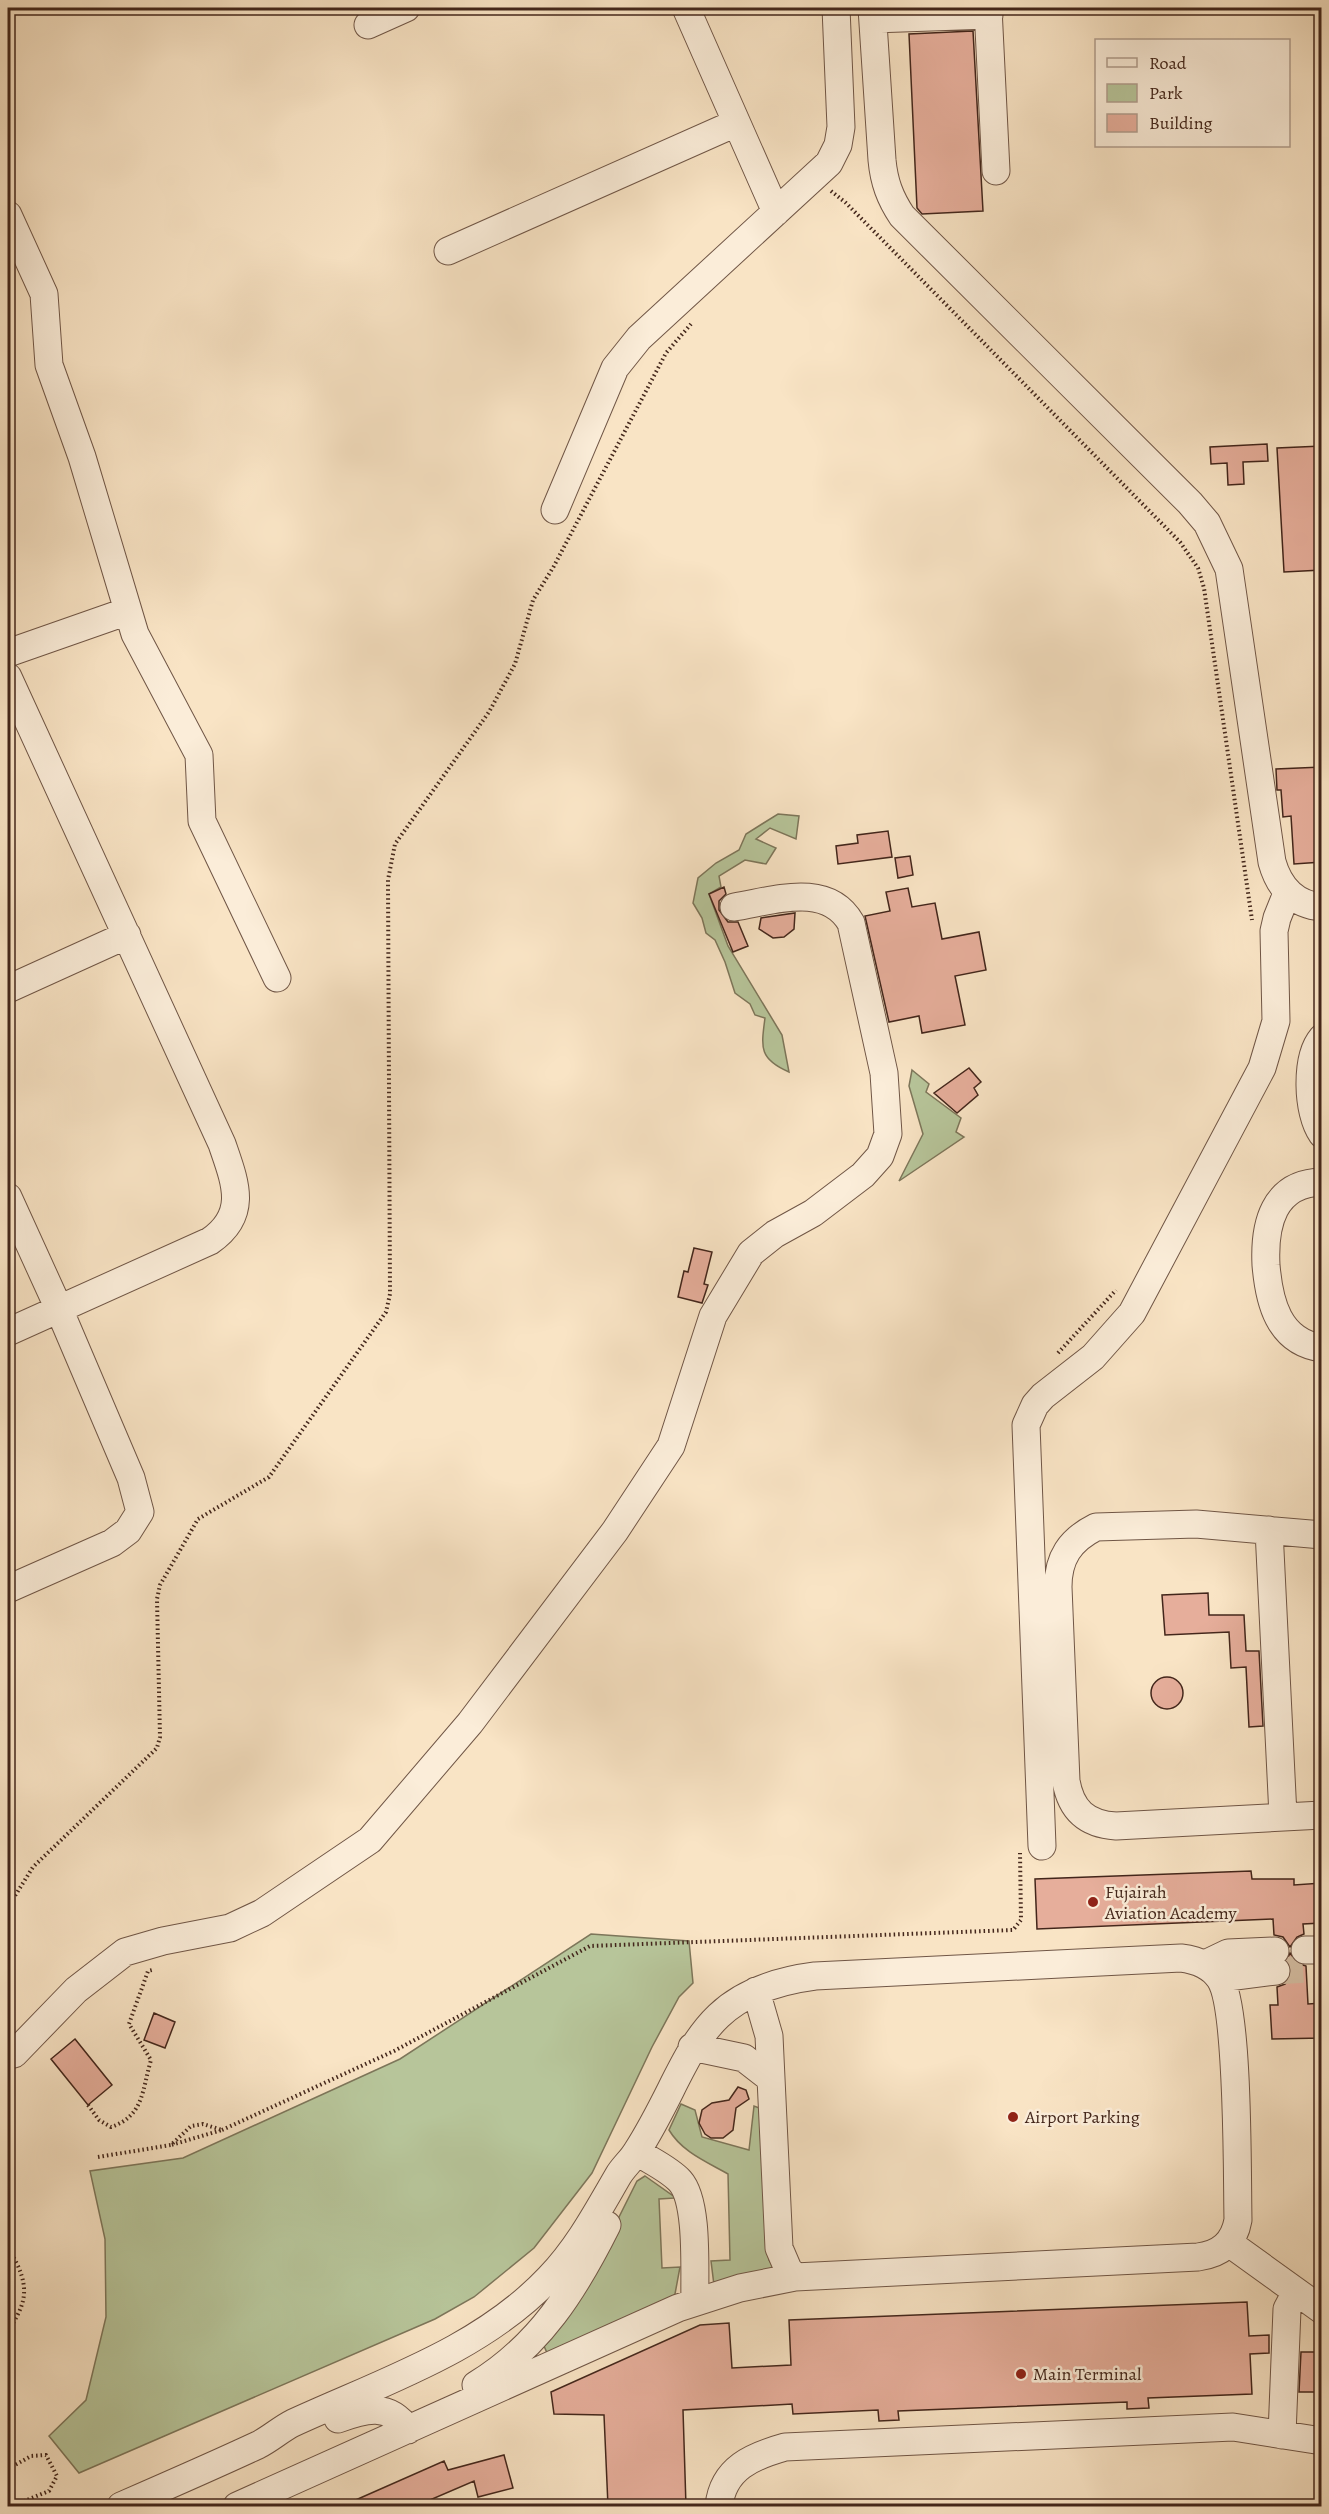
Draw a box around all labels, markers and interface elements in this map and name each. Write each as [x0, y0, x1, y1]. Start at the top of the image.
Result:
legend [1095, 39, 1290, 147]
text: Road [1149, 51, 1187, 75]
text: Park [1149, 81, 1183, 105]
text: Building [1149, 111, 1213, 135]
place label: Fujairah Aviation Academy [1104, 1880, 1237, 1925]
marker: Fujairah Aviation Academy [1086, 1895, 1100, 1909]
place label: Airport Parking [1024, 2105, 1140, 2129]
marker: Airport Parking [1006, 2110, 1020, 2124]
place label: Main Terminal [1033, 2362, 1142, 2386]
marker: Main Terminal [1014, 2367, 1028, 2381]

